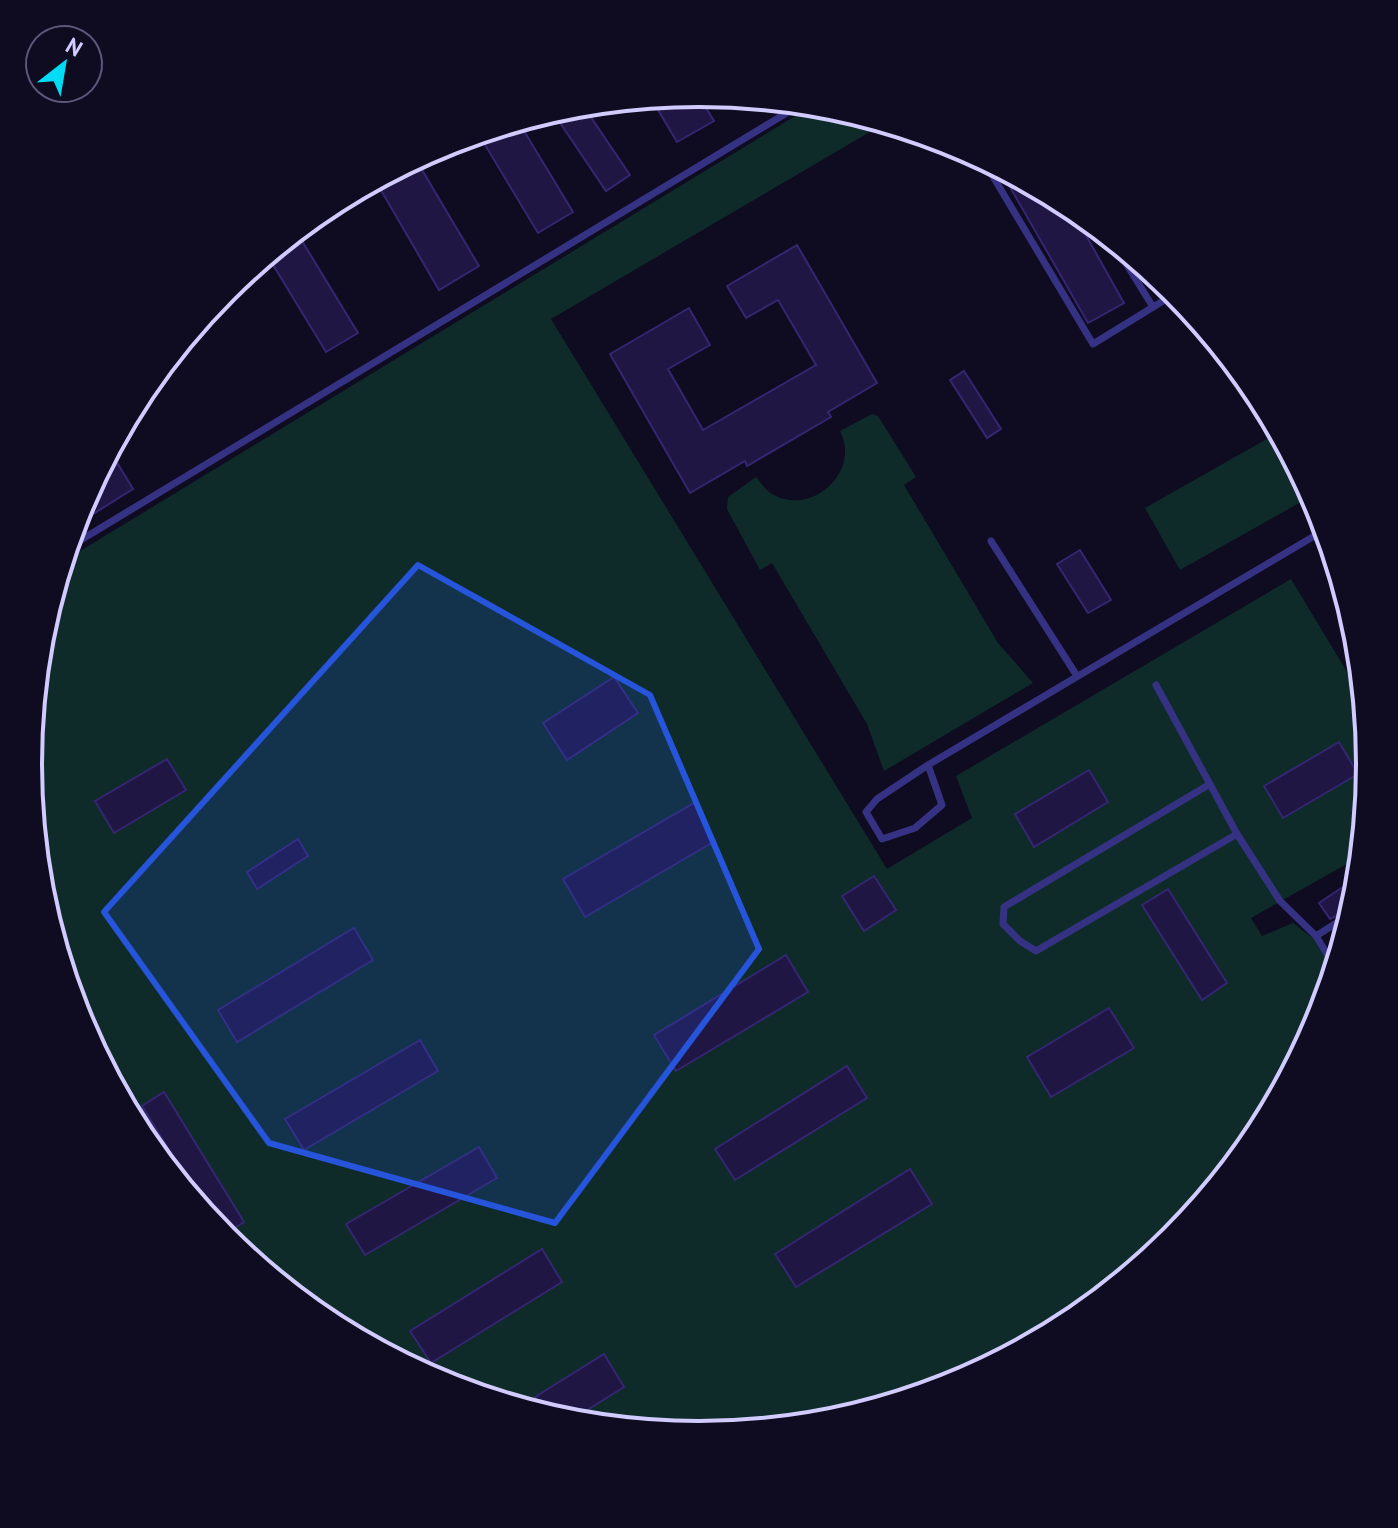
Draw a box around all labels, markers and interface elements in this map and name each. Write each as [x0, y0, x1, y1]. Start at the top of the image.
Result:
north arrow [24, 24, 104, 104]
text: N [61, 31, 88, 63]

